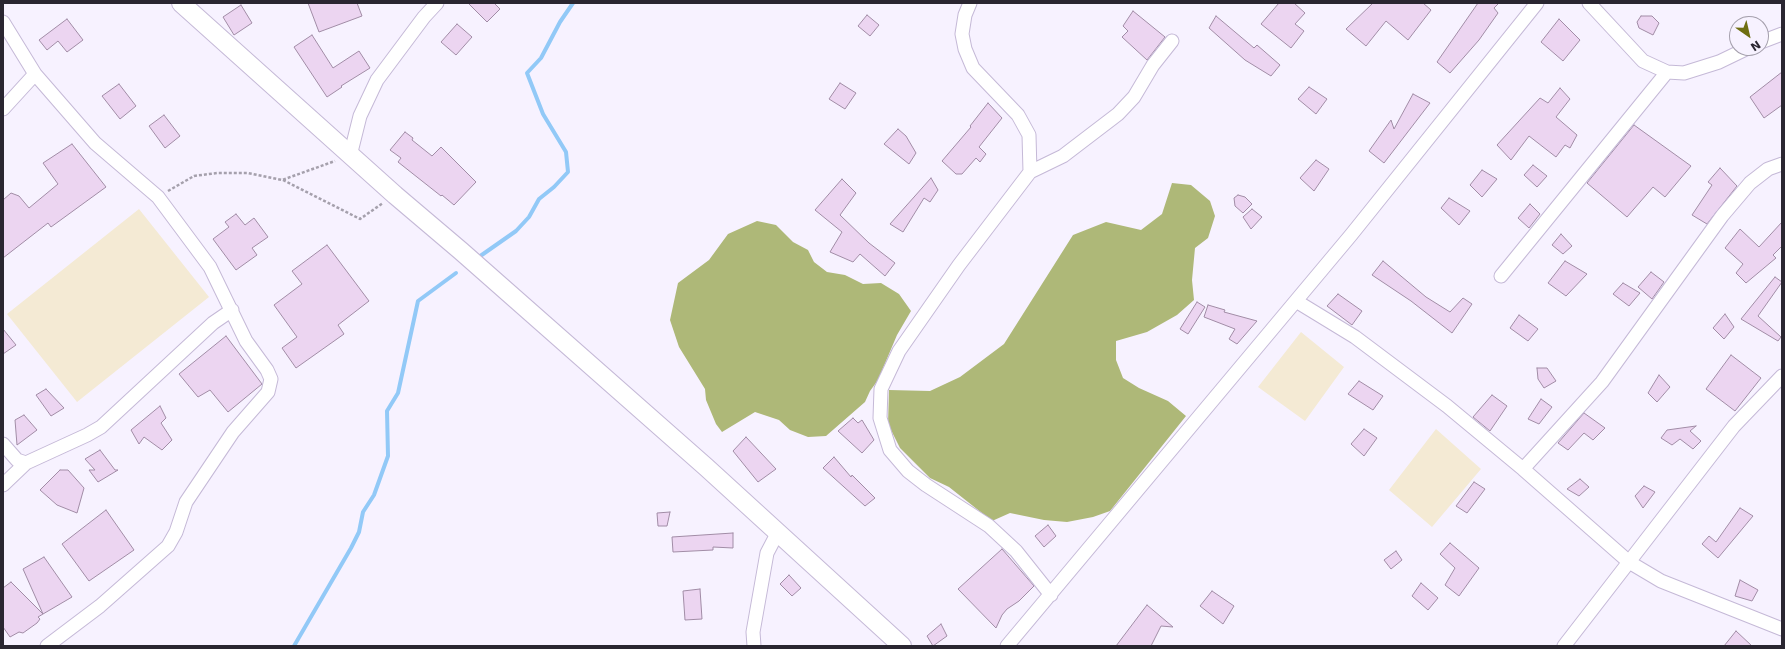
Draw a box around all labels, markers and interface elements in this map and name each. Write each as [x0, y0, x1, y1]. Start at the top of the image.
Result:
north arrow [1729, 16, 1769, 56]
text: N [1748, 38, 1763, 54]

